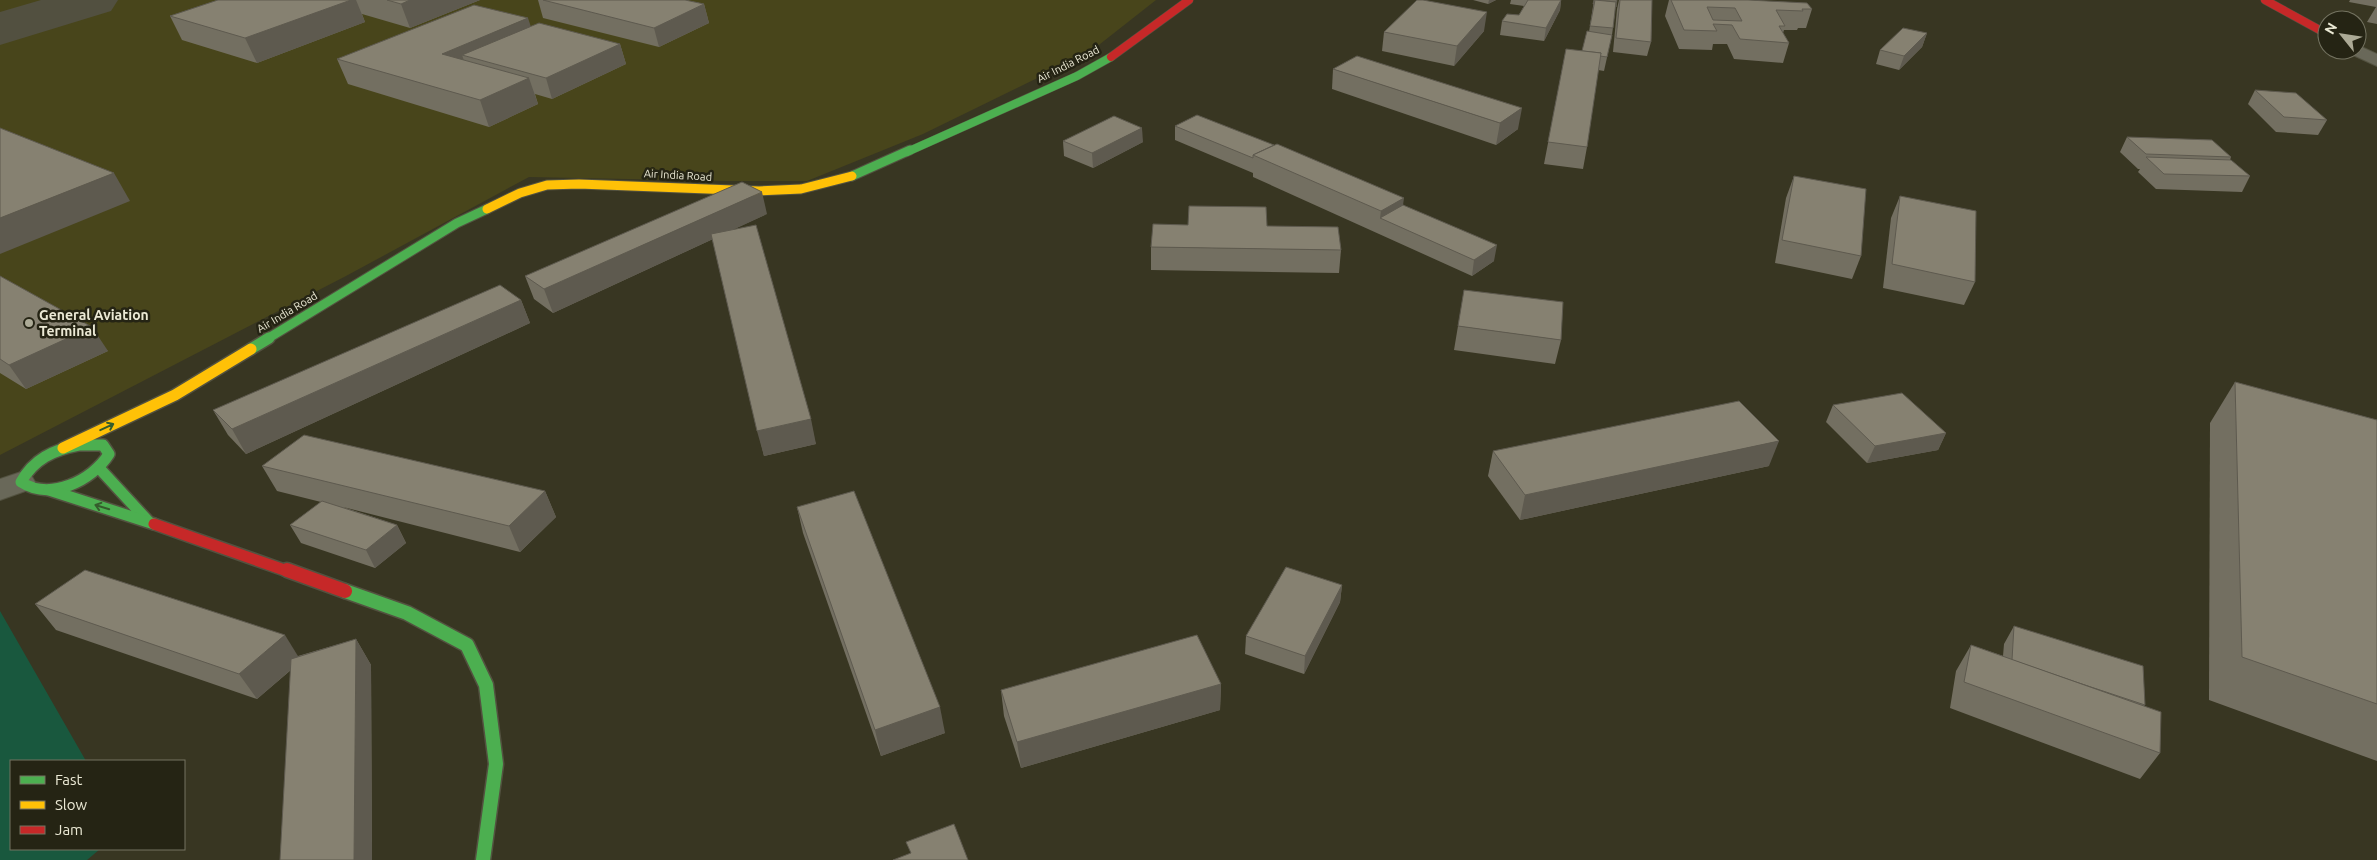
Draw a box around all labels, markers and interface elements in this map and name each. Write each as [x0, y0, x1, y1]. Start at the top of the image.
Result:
north arrow [2317, 10, 2367, 60]
text: N [2321, 20, 2340, 37]
street label: Air India Road [1035, 43, 1101, 85]
street label: Air India Road [644, 167, 712, 183]
street label: Air India Road [255, 289, 319, 335]
place label: General Aviation Terminal [39, 307, 149, 339]
marker: General Aviation Terminal [23, 317, 35, 329]
one-way arrow [99, 422, 114, 431]
one-way arrow [94, 502, 110, 512]
legend [10, 760, 185, 850]
text: Fast [55, 771, 83, 788]
text: Slow [55, 796, 88, 813]
text: Jam [55, 821, 83, 838]

